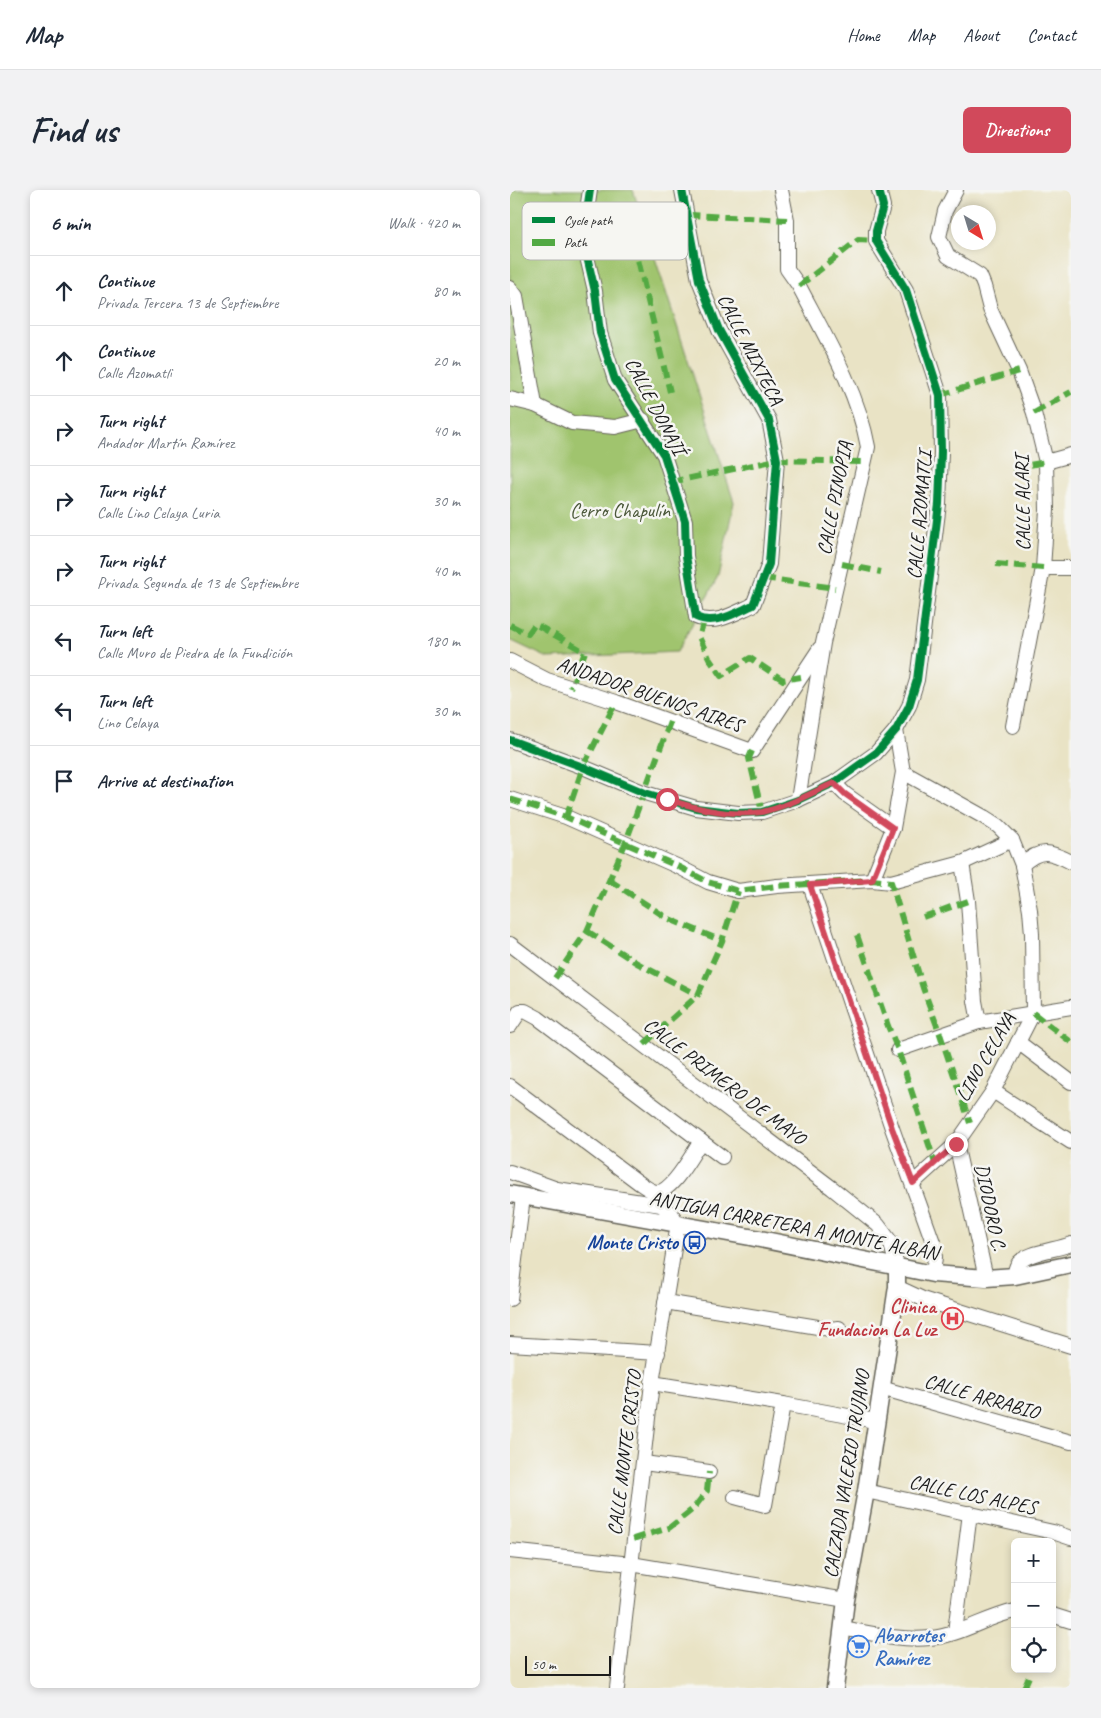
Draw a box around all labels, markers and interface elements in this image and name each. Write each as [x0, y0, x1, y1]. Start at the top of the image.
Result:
text: Map [25, 20, 62, 50]
text: Home [847, 24, 880, 46]
text: Map [908, 24, 935, 46]
text: About [963, 24, 999, 46]
text: Contact [1027, 24, 1076, 46]
button: Directions [963, 107, 1071, 153]
text: Find us [30, 108, 117, 153]
legend [522, 202, 688, 260]
north arrow [951, 205, 996, 250]
text: 6 min [50, 210, 91, 236]
text: Cycle path [564, 212, 613, 229]
text: Walk · 420 m [388, 213, 460, 233]
text: Path [564, 234, 588, 251]
text: Continue [97, 269, 154, 293]
icon: ahead [50, 277, 78, 305]
text: 80 m [433, 281, 460, 301]
street label: CALLE MIXTECA [712, 289, 790, 410]
text: Privada Tercera 13 de Septiembre [97, 293, 279, 313]
text: Continue [97, 339, 154, 363]
icon: ahead [50, 347, 78, 375]
text: 20 m [433, 351, 460, 371]
street label: CALLE DONAJÍ [619, 353, 694, 464]
text: Calle Azomatli [97, 363, 172, 383]
text: Turn right [97, 409, 164, 433]
icon: right [50, 417, 78, 445]
text: 40 m [433, 421, 460, 441]
text: Andador Martín Ramírez [97, 433, 234, 453]
street label: CALLE PINOPIA [811, 438, 858, 557]
street label: CALLE AZOMATLI [901, 446, 938, 580]
street label: CALLE ALARI [1009, 451, 1036, 551]
text: Turn right [97, 479, 164, 503]
icon: right [50, 487, 78, 515]
text: 30 m [433, 491, 460, 511]
park label: Cerro Chapulín [570, 498, 671, 523]
text: Calle Lino Celaya Luria [97, 503, 220, 523]
text: Turn right [97, 549, 164, 573]
icon: right [50, 557, 78, 585]
text: 40 m [433, 561, 460, 581]
text: Privada Segunda de 13 de Septiembre [97, 573, 298, 593]
text: Turn left [97, 619, 152, 643]
icon: left [50, 627, 78, 655]
text: 180 m [426, 631, 460, 651]
text: Calle Muro de Piedra de la Fundición [97, 643, 292, 663]
street label: ANDADOR BUENOS AIRES [554, 651, 749, 739]
text: Turn left [97, 689, 152, 713]
icon: left [50, 697, 78, 725]
text: 30 m [433, 701, 460, 721]
text: Lino Celaya [97, 713, 158, 733]
icon: arrive [50, 767, 78, 795]
text: Arrive at destination [97, 769, 233, 793]
route start [656, 788, 679, 811]
street label: LINO CELAYA [950, 1008, 1021, 1106]
street label: CALLE PRIMERO DE MAYO [639, 1012, 812, 1152]
route end [945, 1133, 968, 1156]
street label: DIODORO C. [969, 1161, 1012, 1253]
street label: ANTIGUA CARRETERA A MONTE ALBÁN [648, 1185, 943, 1266]
place label: Monte Cristo [587, 1230, 680, 1255]
bus stop icon: Monte Cristo [682, 1230, 706, 1254]
place label: Clinica Fundacion La Luz [817, 1294, 939, 1342]
hospital icon: Clinica Fundacion La Luz [940, 1306, 964, 1330]
street label: CALZADA VALERIO TRUJANO [818, 1366, 876, 1580]
street label: CALLE MONTE CRISTO [602, 1367, 647, 1537]
street label: CALLE ARRABIO [922, 1368, 1044, 1425]
street label: CALLE LOS ALPES [907, 1469, 1041, 1521]
map controls [1011, 1538, 1056, 1673]
button: + [1011, 1538, 1056, 1583]
button: − [1011, 1583, 1056, 1628]
place label: Abarrotes Ramírez [874, 1623, 946, 1671]
button: locate [1011, 1628, 1056, 1673]
supermarket icon: Abarrotes Ramírez [846, 1635, 870, 1659]
scale bar [525, 1653, 611, 1676]
text: 50 m [532, 1656, 556, 1673]

